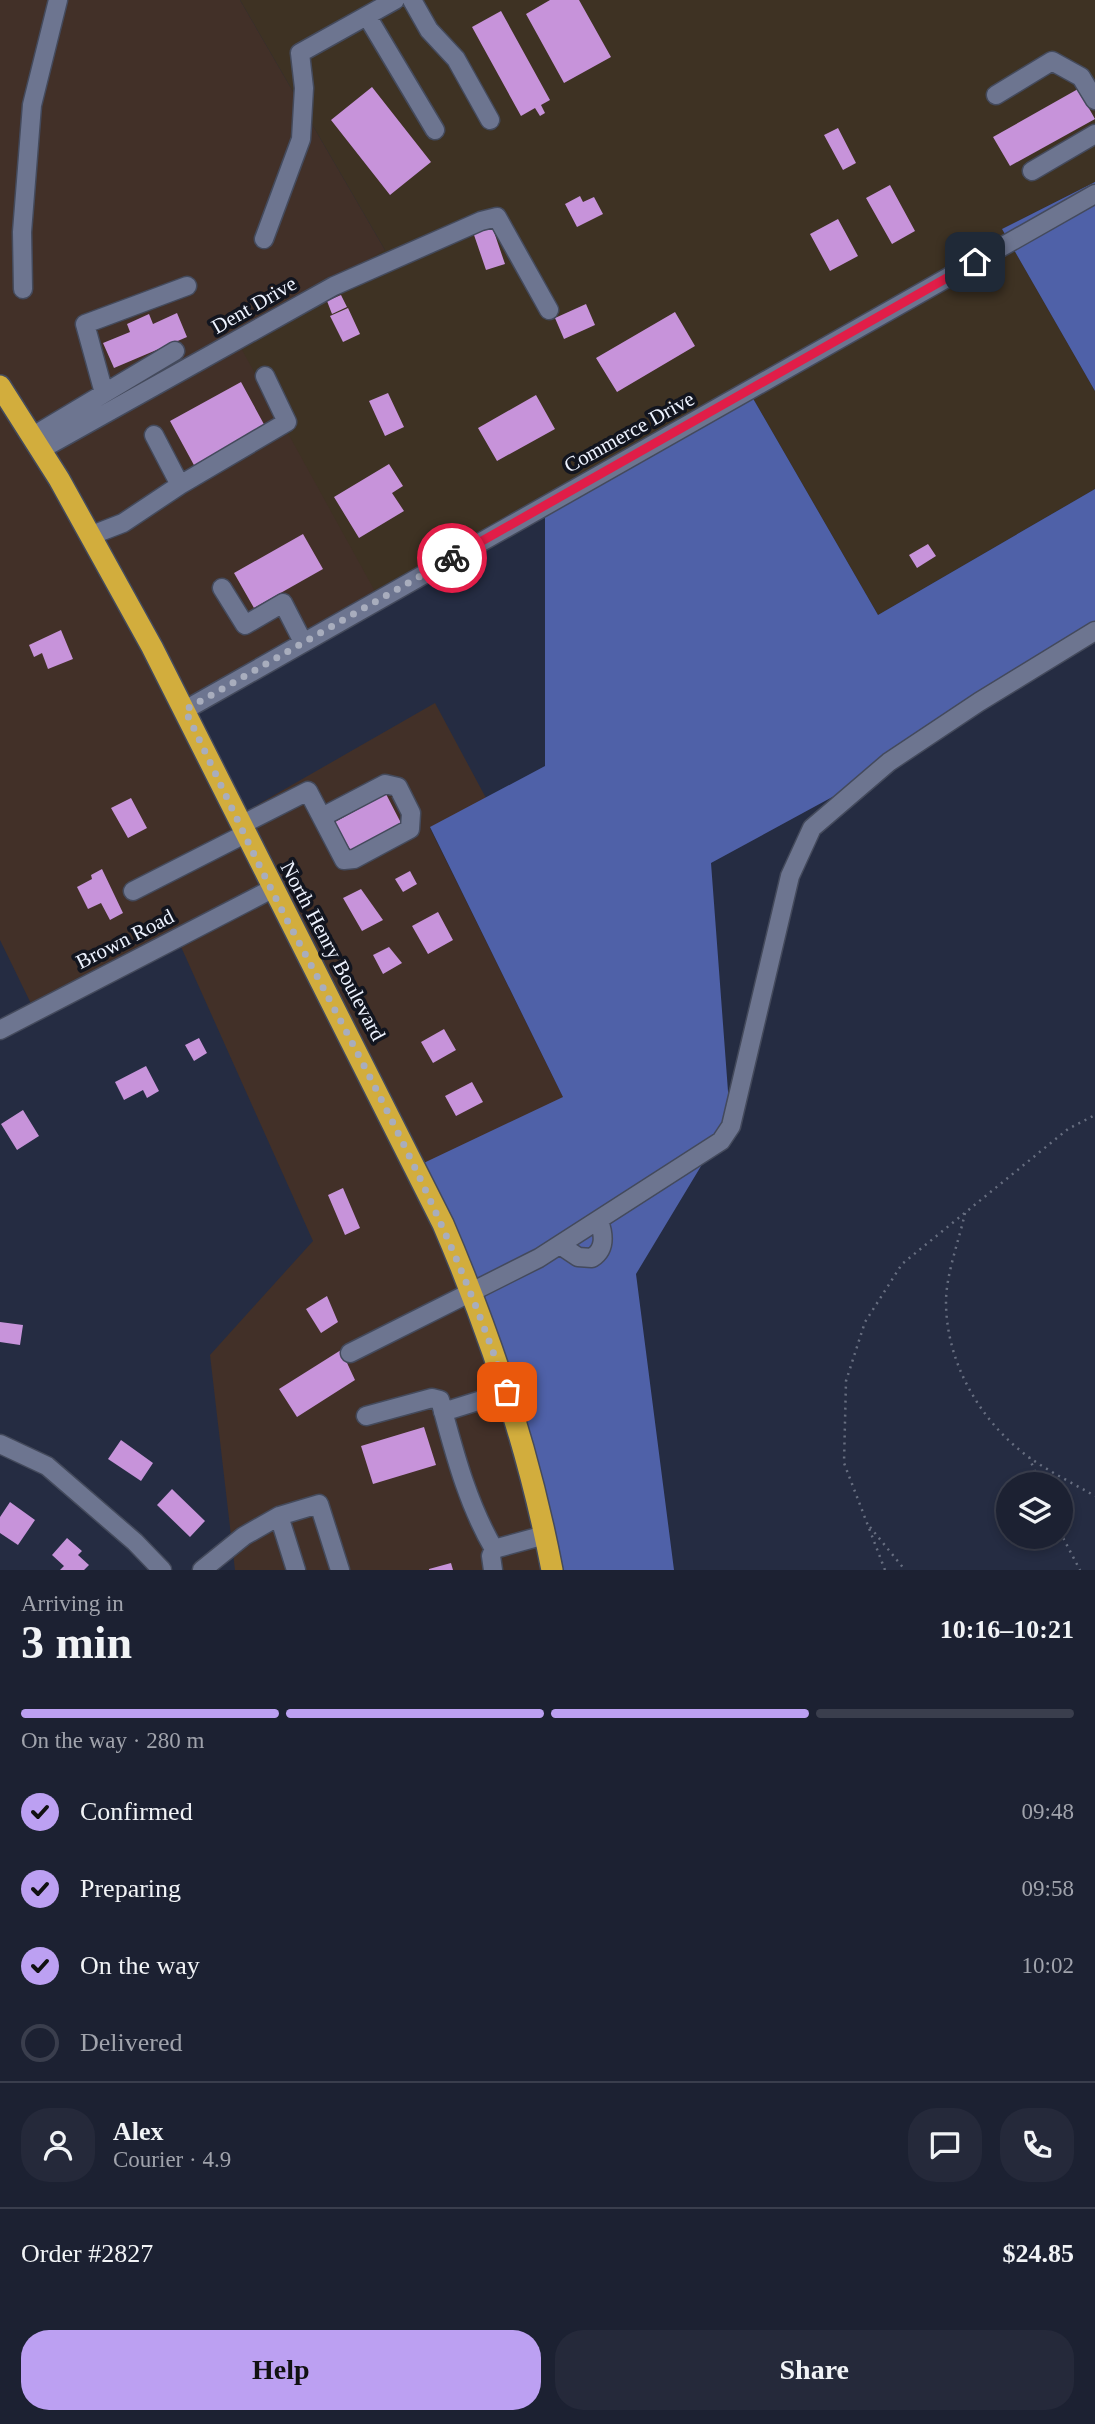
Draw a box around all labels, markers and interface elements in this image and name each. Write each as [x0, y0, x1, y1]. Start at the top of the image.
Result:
pin [945, 232, 1005, 292]
icon: home [956, 243, 994, 281]
street label: Dent Drive [207, 271, 301, 339]
street label: Commerce Drive [560, 386, 698, 478]
courier [417, 523, 487, 593]
icon: bike [433, 539, 471, 577]
street label: North Henry Boulevard [276, 857, 391, 1045]
street label: Brown Road [72, 904, 178, 974]
pin [477, 1362, 537, 1422]
icon: bag [488, 1373, 526, 1411]
map controls [996, 1472, 1073, 1549]
button: layers [996, 1472, 1073, 1549]
text: Arriving in [21, 1591, 124, 1616]
text: 10:16–10:21 [940, 1615, 1074, 1644]
text: 3 min [21, 1617, 132, 1668]
text: On the way · 280 m [21, 1728, 204, 1753]
icon: check [21, 1793, 59, 1831]
text: Confirmed [80, 1797, 193, 1826]
text: 09:48 [1022, 1799, 1074, 1824]
icon: check [21, 1870, 59, 1908]
text: Preparing [80, 1874, 181, 1903]
text: 09:58 [1022, 1876, 1074, 1901]
icon: check [21, 1947, 59, 1985]
text: On the way [80, 1951, 200, 1980]
text: 10:02 [1022, 1953, 1074, 1978]
text: Delivered [80, 2028, 183, 2057]
button: person [21, 2108, 95, 2182]
button: chat [908, 2108, 982, 2182]
button: phone [1000, 2108, 1074, 2182]
text: Alex [113, 2117, 164, 2146]
text: Courier · 4.9 [113, 2147, 231, 2172]
text: Order #2827 [21, 2239, 153, 2268]
text: $24.85 [1003, 2239, 1074, 2268]
button: Help [21, 2330, 541, 2410]
button: Share [555, 2330, 1074, 2410]

